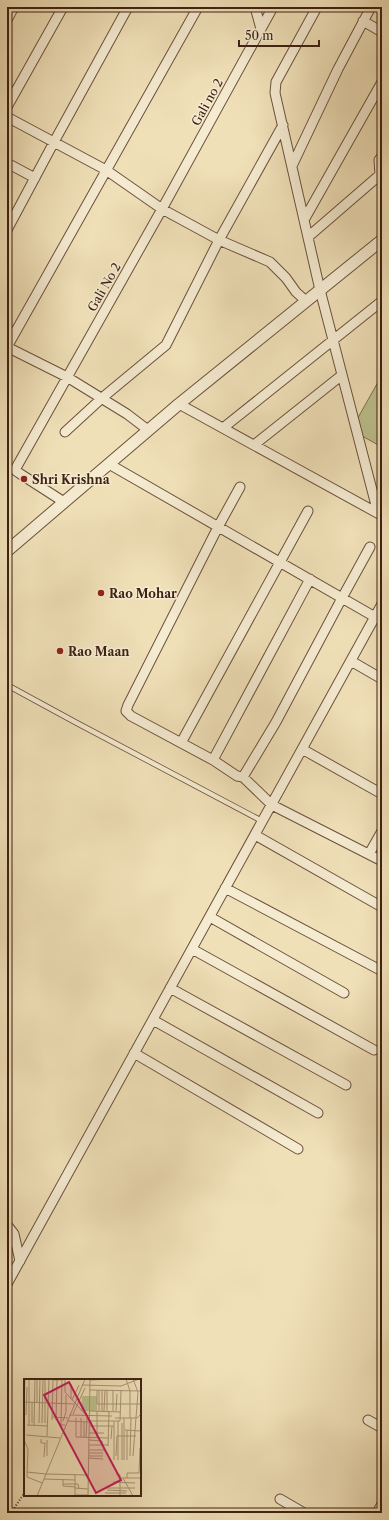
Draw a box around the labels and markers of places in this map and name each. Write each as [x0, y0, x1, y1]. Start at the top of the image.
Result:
place label: Shri Krishna [32, 472, 111, 487]
marker: Shri Krishna [19, 474, 29, 484]
place label: Rao Mohar [109, 586, 177, 601]
marker: Rao Mohar [96, 588, 106, 598]
place label: Rao Maan [68, 644, 130, 659]
marker: Rao Maan [55, 646, 65, 656]

